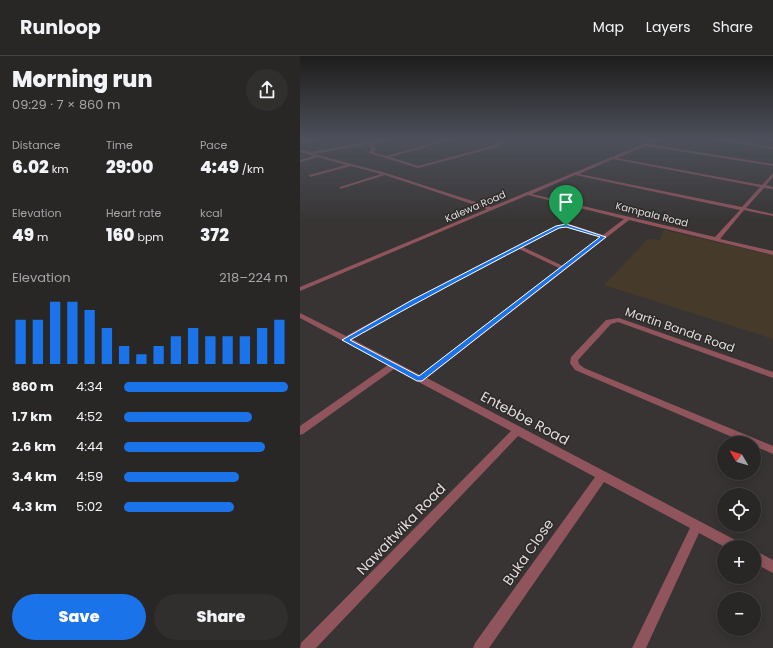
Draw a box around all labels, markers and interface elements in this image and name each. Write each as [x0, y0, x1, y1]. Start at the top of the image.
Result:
text: Runloop [20, 14, 101, 41]
text: Map [593, 17, 624, 37]
text: Layers [646, 17, 690, 37]
text: Share [712, 17, 753, 37]
text: Morning run [12, 64, 153, 95]
button: share [246, 69, 288, 111]
text: 09:29 · 7 × 860 m [12, 95, 120, 114]
text: Distance [12, 137, 60, 153]
text: Time [106, 137, 133, 153]
text: Pace [200, 137, 227, 153]
text: 6.02 [12, 155, 49, 179]
text: 29:00 [106, 155, 153, 179]
text: 4:49 [200, 155, 239, 179]
text: km [49, 161, 69, 177]
text: /km [239, 161, 264, 177]
pin [549, 185, 583, 226]
street label: Kalewa Road [442, 187, 508, 226]
icon: arrive [555, 191, 577, 213]
street label: Kampala Road [614, 198, 690, 231]
text: Elevation [12, 205, 62, 221]
text: Heart rate [106, 205, 161, 221]
text: kcal [200, 205, 222, 221]
text: 49 [12, 223, 34, 247]
text: 160 [106, 223, 135, 247]
text: 372 [200, 223, 229, 247]
text: m [34, 229, 48, 245]
text: bpm [135, 229, 164, 245]
text: Elevation [12, 268, 71, 287]
text: 218–224 m [219, 268, 288, 287]
street label: Martin Banda Road [623, 303, 737, 356]
text: 860 m [12, 377, 54, 396]
text: 4:34 [76, 377, 103, 396]
street label: Entebbe Road [477, 386, 573, 450]
text: 1.7 km [12, 407, 52, 426]
text: 4:52 [76, 407, 103, 426]
north arrow [717, 436, 761, 480]
map controls [717, 436, 761, 636]
text: 2.6 km [12, 437, 56, 456]
text: 4:44 [76, 437, 103, 456]
text: 3.4 km [12, 467, 57, 486]
text: 4:59 [76, 467, 103, 486]
street label: Nawaitwika Road [352, 479, 450, 579]
button: locate [717, 488, 761, 532]
text: 4.3 km [12, 497, 57, 516]
text: 5:02 [76, 497, 103, 516]
street label: Buka Close [498, 514, 559, 589]
button: + [717, 540, 761, 584]
button: − [717, 592, 761, 636]
button: Save [12, 594, 146, 640]
button: Share [154, 594, 288, 640]

